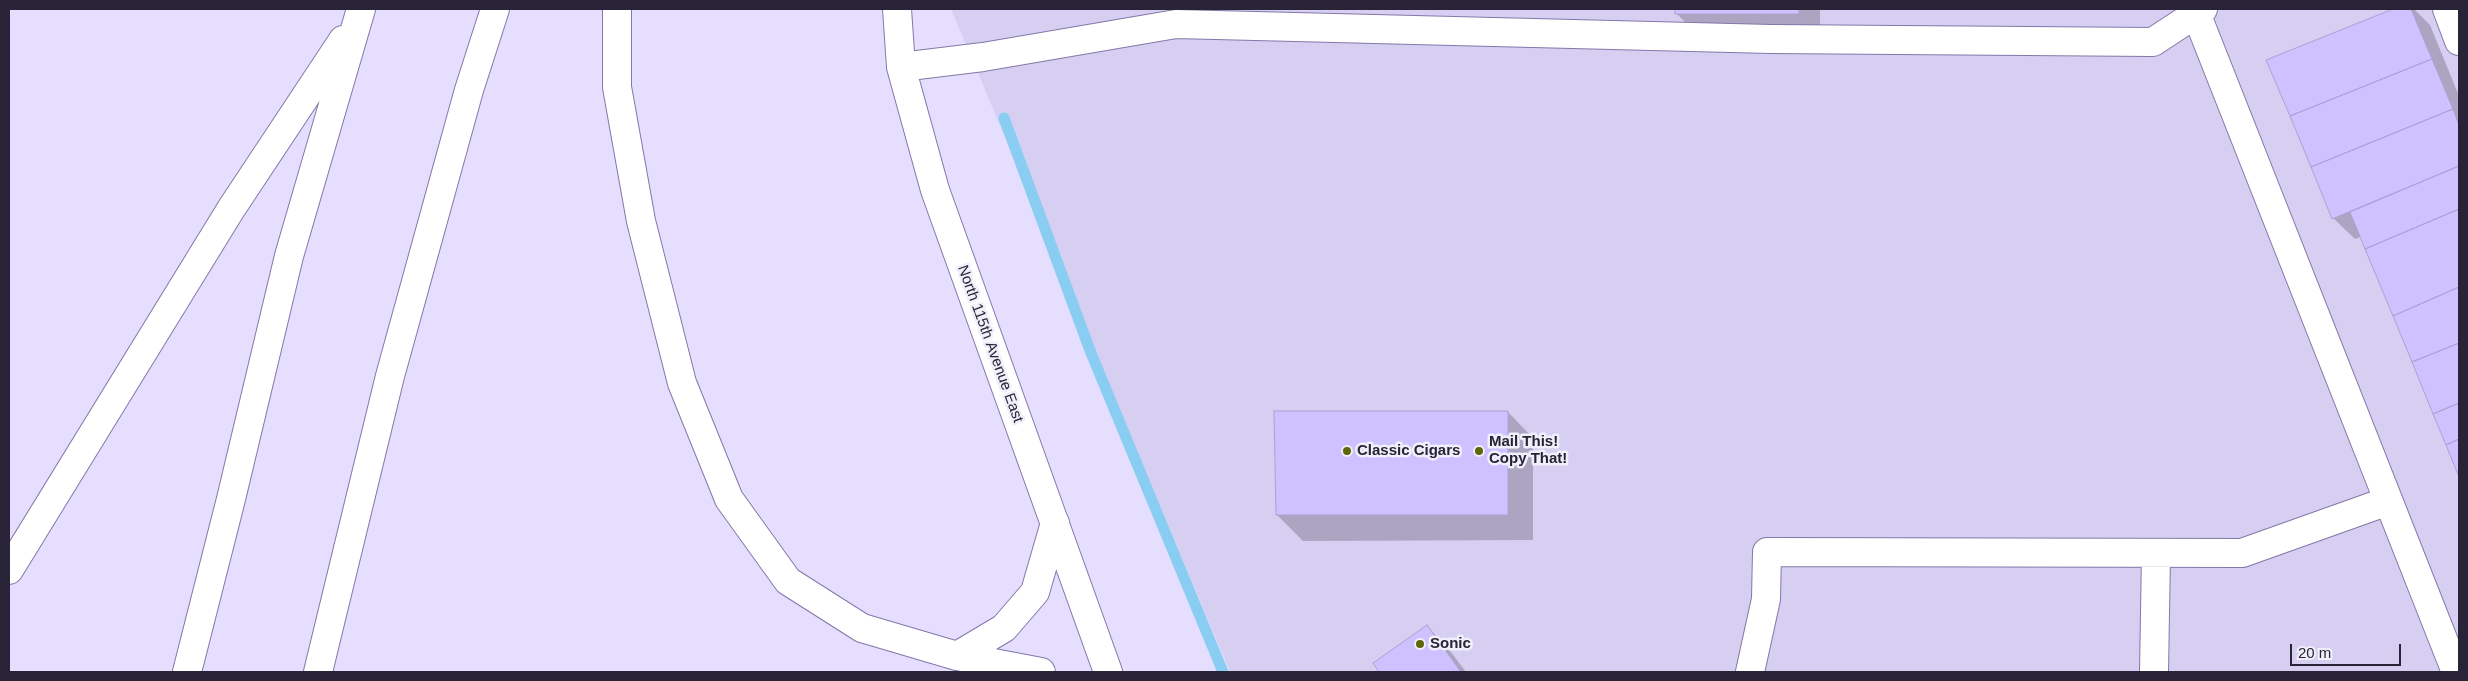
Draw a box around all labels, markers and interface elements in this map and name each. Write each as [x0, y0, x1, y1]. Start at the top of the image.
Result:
street label: North 115th Avenue East [953, 263, 1027, 425]
place label: Mail This! Copy That! [1489, 433, 1567, 468]
place label: Classic Cigars [1357, 442, 1460, 460]
marker: Classic Cigars [1341, 445, 1353, 457]
marker: Mail This! Copy That! [1473, 445, 1485, 457]
scale bar [2293, 634, 2404, 666]
place label: Sonic [1430, 635, 1471, 653]
marker: Sonic [1414, 638, 1426, 650]
text: 20 m [2298, 644, 2331, 661]

